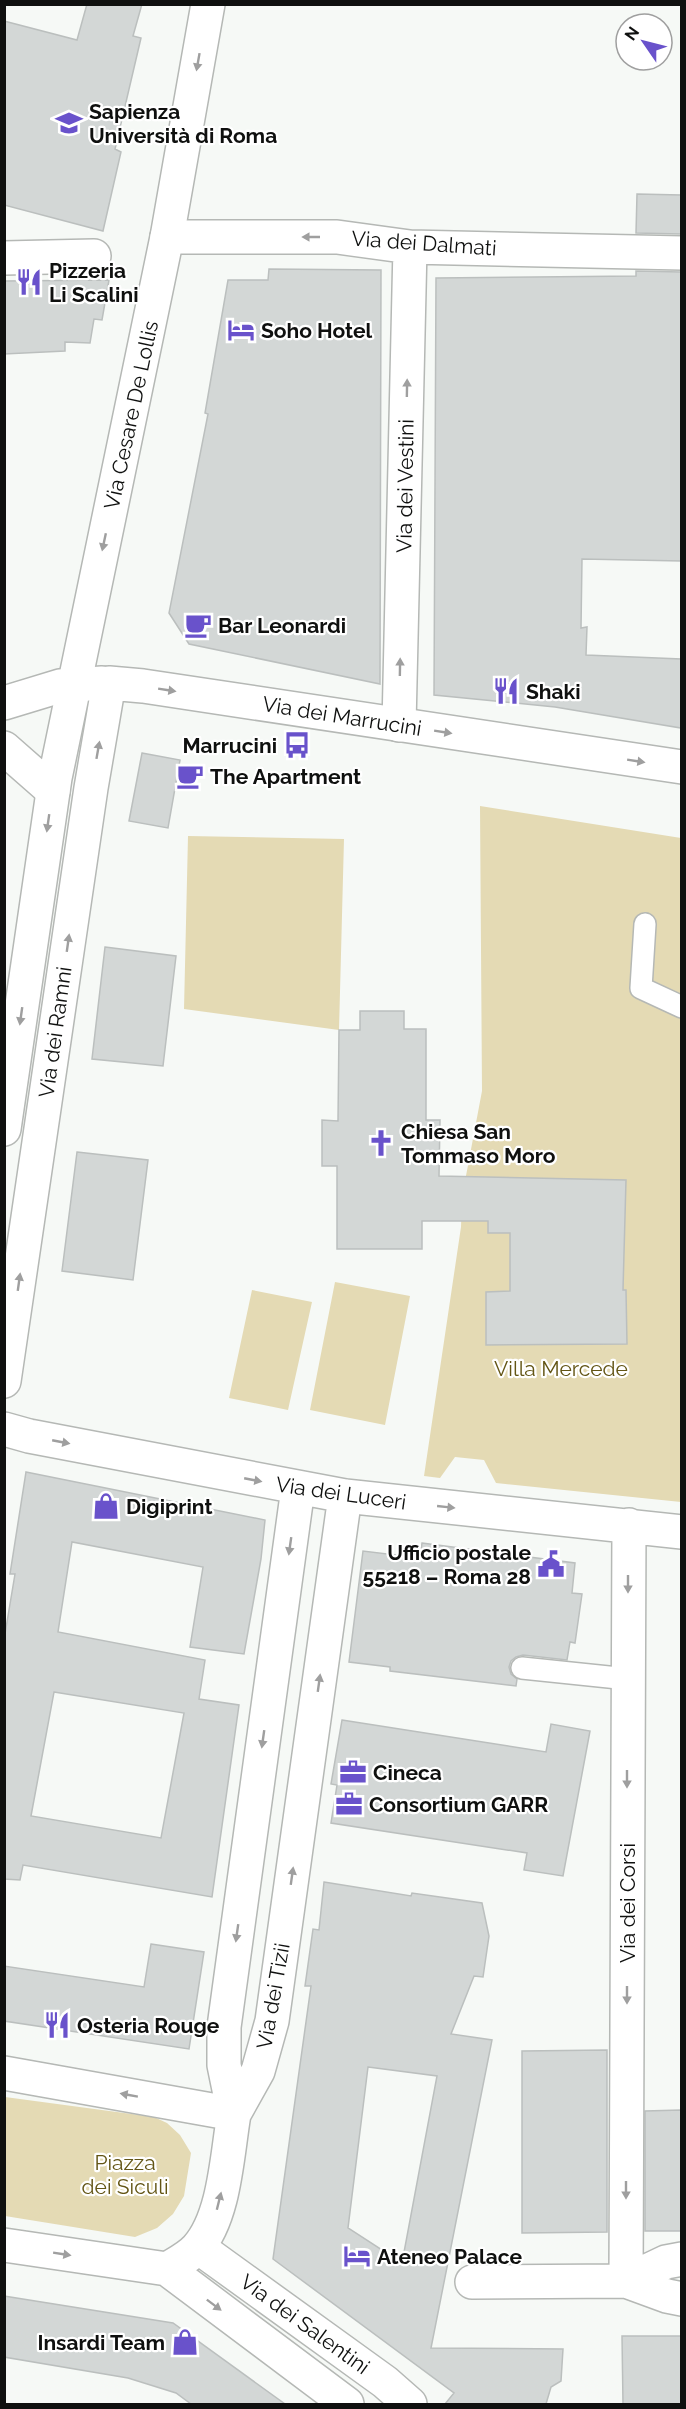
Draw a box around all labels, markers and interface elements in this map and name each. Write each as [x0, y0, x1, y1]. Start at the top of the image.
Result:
north arrow [614, 12, 674, 72]
text: N [621, 23, 643, 44]
one-way arrow [193, 53, 202, 72]
place label: Sapienza Università di Roma [89, 99, 277, 148]
school or university icon: Sapienza Università di Roma [54, 108, 84, 138]
street label: Via dei Dalmati [351, 225, 497, 261]
one-way arrow [301, 232, 320, 242]
place label: Pizzeria Li Scalini [49, 258, 138, 307]
restaurant icon: Pizzeria Li Scalini [14, 267, 44, 297]
hotel icon: Soho Hotel [226, 315, 256, 345]
street label: Via Cesare De Lollis [99, 318, 163, 512]
place label: Soho Hotel [261, 318, 373, 343]
one-way arrow [402, 378, 412, 397]
street label: Via dei Vestini [391, 419, 419, 553]
one-way arrow [99, 532, 109, 551]
cafe icon: Bar Leonardi [183, 610, 213, 640]
place label: Bar Leonardi [218, 613, 346, 638]
one-way arrow [396, 657, 405, 676]
restaurant icon: Shaki [491, 676, 521, 706]
place label: Shaki [526, 679, 581, 704]
one-way arrow [158, 685, 177, 694]
street label: Via dei Marrucini [261, 691, 423, 741]
one-way arrow [433, 727, 452, 736]
bus stop icon: Marrucini [282, 730, 312, 760]
place label: Marrucini [182, 733, 277, 758]
one-way arrow [93, 741, 102, 760]
one-way arrow [626, 756, 645, 765]
cafe icon: The Apartment [175, 761, 205, 791]
place label: The Apartment [210, 764, 361, 789]
one-way arrow [44, 814, 53, 833]
one-way arrow [64, 934, 73, 953]
street label: Via dei Ramni [33, 965, 77, 1099]
one-way arrow [16, 1007, 25, 1026]
place label: Chiesa San Tommaso Moro [401, 1119, 556, 1168]
church icon: Chiesa San Tommaso Moro [366, 1128, 396, 1158]
one-way arrow [14, 1272, 23, 1291]
park label: Villa Mercede [494, 1356, 628, 1381]
one-way arrow [52, 1438, 71, 1447]
street label: Via dei Luceri [274, 1471, 408, 1515]
one-way arrow [243, 1476, 262, 1485]
shop icon: Digiprint [91, 1491, 121, 1521]
place label: Digiprint [126, 1494, 213, 1519]
one-way arrow [436, 1502, 455, 1512]
one-way arrow [285, 1537, 294, 1556]
place label: Ufficio postale 55218 – Roma 28 [363, 1540, 531, 1589]
public building icon: Ufficio postale 55218 – Roma 28 [536, 1549, 566, 1579]
one-way arrow [623, 1574, 633, 1593]
one-way arrow [315, 1674, 324, 1693]
one-way arrow [259, 1730, 268, 1749]
office icon: Cineca [338, 1757, 368, 1787]
place label: Cineca [373, 1760, 442, 1785]
one-way arrow [622, 1769, 632, 1788]
office icon: Consortium GARR [334, 1789, 364, 1819]
place label: Consortium GARR [369, 1792, 548, 1817]
street label: Via dei Corsi [615, 1843, 640, 1963]
one-way arrow [288, 1867, 297, 1886]
one-way arrow [232, 1923, 241, 1942]
street label: Via dei Tizii [251, 1941, 295, 2051]
one-way arrow [622, 1985, 632, 2004]
restaurant icon: Osteria Rouge [42, 2010, 72, 2040]
place label: Osteria Rouge [77, 2013, 220, 2038]
one-way arrow [120, 2090, 139, 2099]
park label: Piazza dei Siculi [82, 2150, 168, 2199]
one-way arrow [621, 2180, 631, 2199]
one-way arrow [214, 2192, 224, 2210]
hotel icon: Ateneo Palace [342, 2241, 372, 2271]
place label: Ateneo Palace [377, 2244, 523, 2269]
one-way arrow [53, 2249, 72, 2258]
street label: Via dei Salentini [235, 2269, 375, 2379]
one-way arrow [206, 2298, 221, 2310]
shop icon: Insardi Team [170, 2327, 200, 2357]
place label: Insardi Team [37, 2330, 165, 2355]

